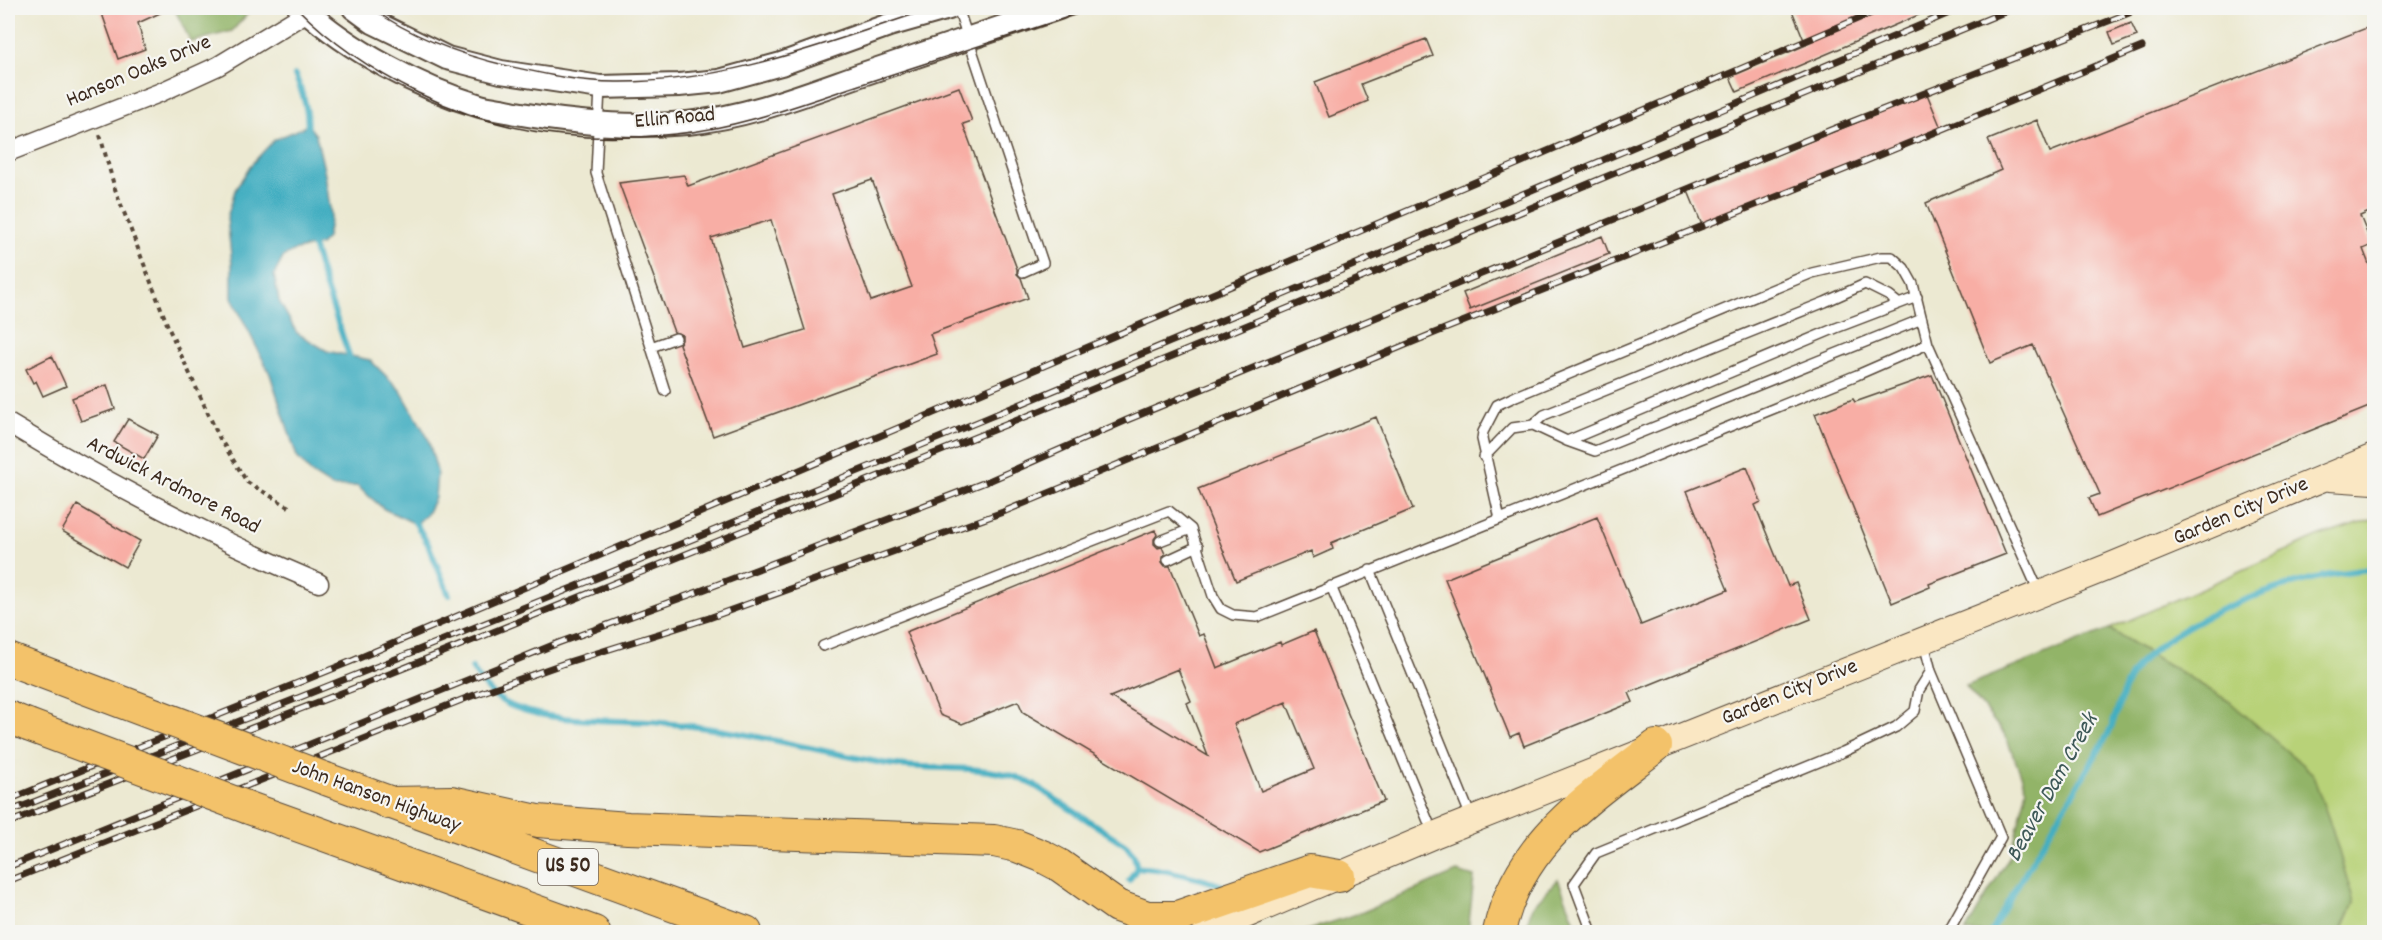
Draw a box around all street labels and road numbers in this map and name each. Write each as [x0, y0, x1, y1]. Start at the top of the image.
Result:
street label: Hanson Oaks Drive [62, 28, 216, 116]
street label: Ellin Road [633, 100, 717, 138]
street label: Ardwick Ardmore Road [81, 429, 265, 543]
street label: Garden City Drive [2169, 470, 2313, 554]
street label: Garden City Drive [1717, 652, 1863, 734]
street label: John Hanson Highway [287, 752, 466, 842]
road number: US 50 [538, 849, 598, 885]

